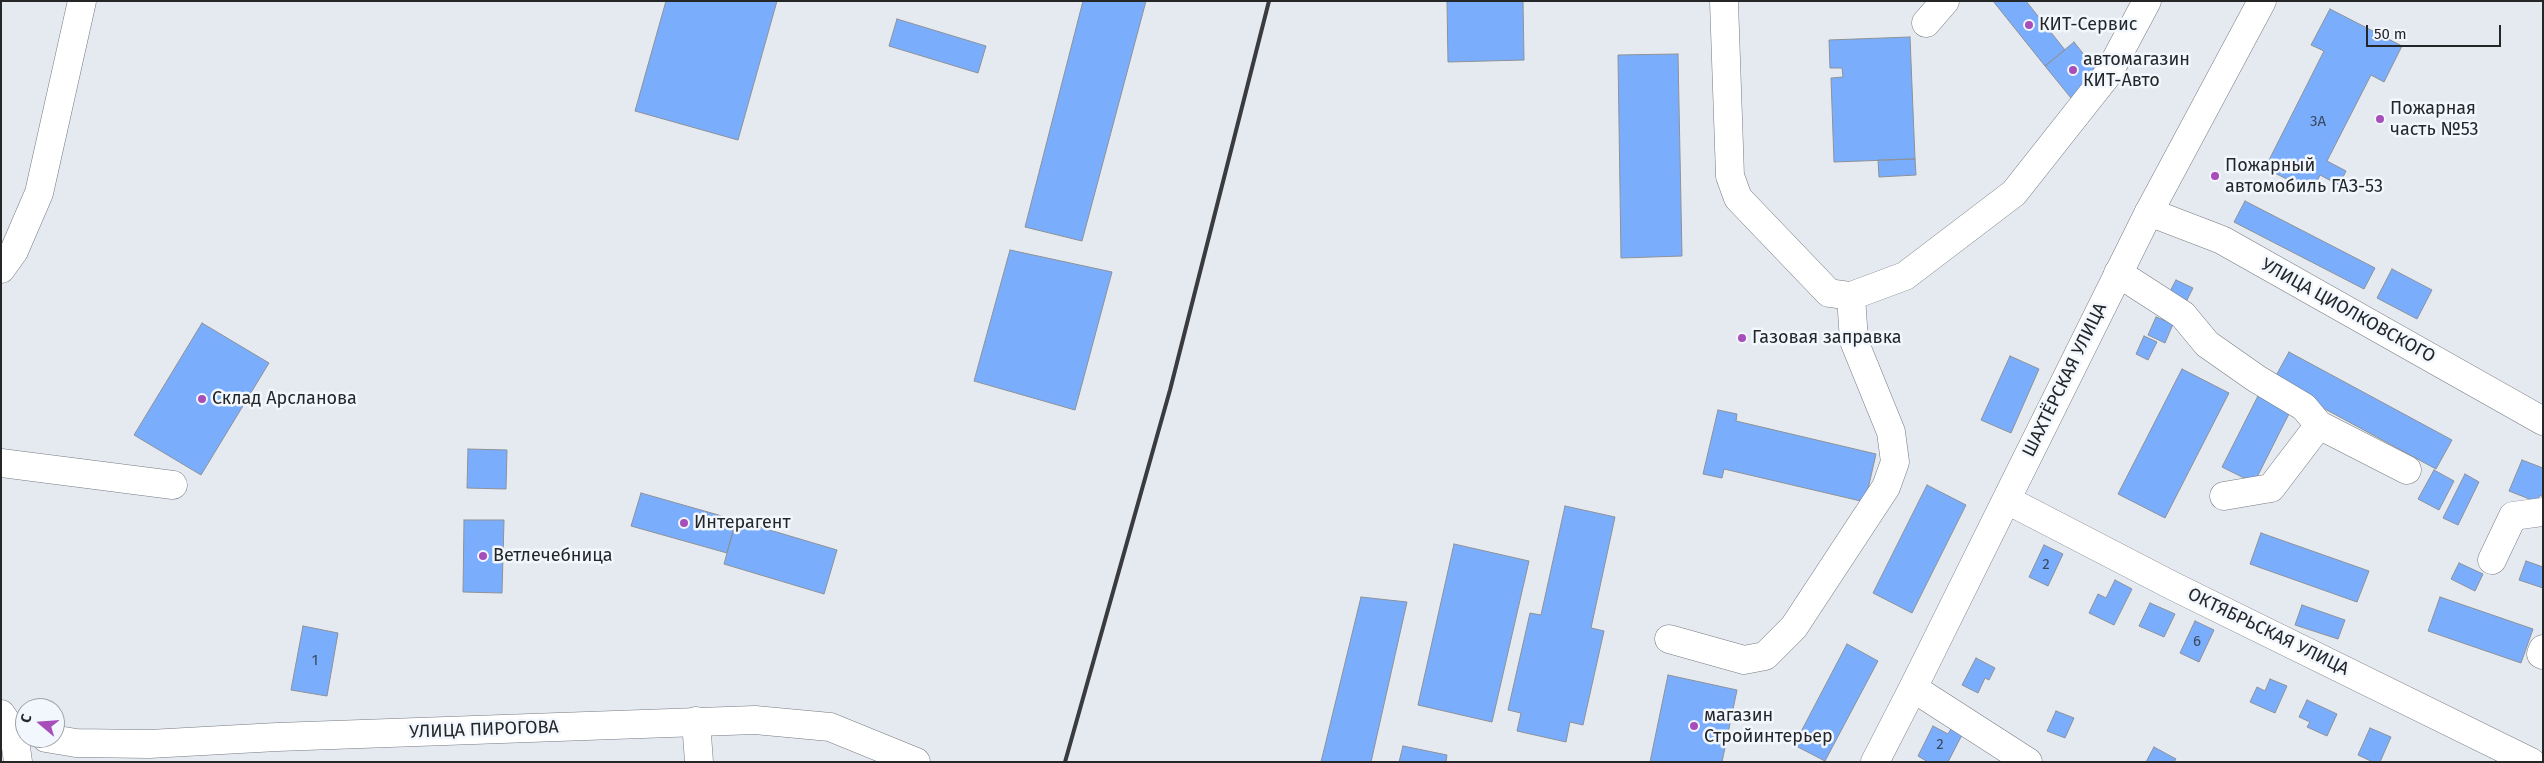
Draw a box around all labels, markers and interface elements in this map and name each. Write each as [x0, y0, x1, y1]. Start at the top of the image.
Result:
place label: КИТ-Сервис [2039, 14, 2137, 36]
scale bar [2369, 15, 2504, 47]
marker: КИТ-Сервис [2023, 19, 2035, 31]
text: 50 m [2374, 25, 2407, 43]
place label: автомагазин КИТ-Авто [2083, 49, 2190, 92]
marker: автомагазин КИТ-Авто [2067, 64, 2079, 76]
place label: Пожарная часть №53 [2390, 98, 2479, 140]
house number: 3А [2310, 113, 2326, 131]
marker: Пожарная часть №53 [2374, 113, 2386, 125]
place label: Пожарный автомобиль ГАЗ-53 [2225, 155, 2383, 198]
marker: Пожарный автомобиль ГАЗ-53 [2209, 170, 2221, 182]
street label: УЛИЦА ЦИОЛКОВСКОГО [2257, 254, 2439, 368]
street label: ШАХТЁРСКАЯ УЛИЦА [2018, 300, 2112, 460]
place label: Газовая заправка [1752, 327, 1902, 349]
marker: Газовая заправка [1736, 332, 1748, 344]
place label: Склад Арсланова [212, 388, 357, 410]
marker: Склад Арсланова [196, 393, 208, 405]
place label: Интерагент [694, 512, 791, 534]
marker: Интерагент [678, 517, 690, 529]
place label: Ветлечебница [493, 545, 613, 567]
marker: Ветлечебница [477, 550, 489, 562]
house number: 2 [2042, 556, 2050, 574]
street label: ОКТЯБРЬСКАЯ УЛИЦА [2184, 584, 2352, 680]
house number: 6 [2193, 633, 2201, 651]
house number: 1 [312, 652, 318, 670]
north arrow [15, 698, 65, 748]
place label: магазин Стройинтерьер [1704, 705, 1833, 748]
text: С [17, 712, 36, 725]
street label: УЛИЦА ПИРОГОВА [409, 717, 559, 743]
marker: магазин Стройинтерьер [1688, 720, 1700, 732]
house number: 2 [1936, 736, 1944, 754]

